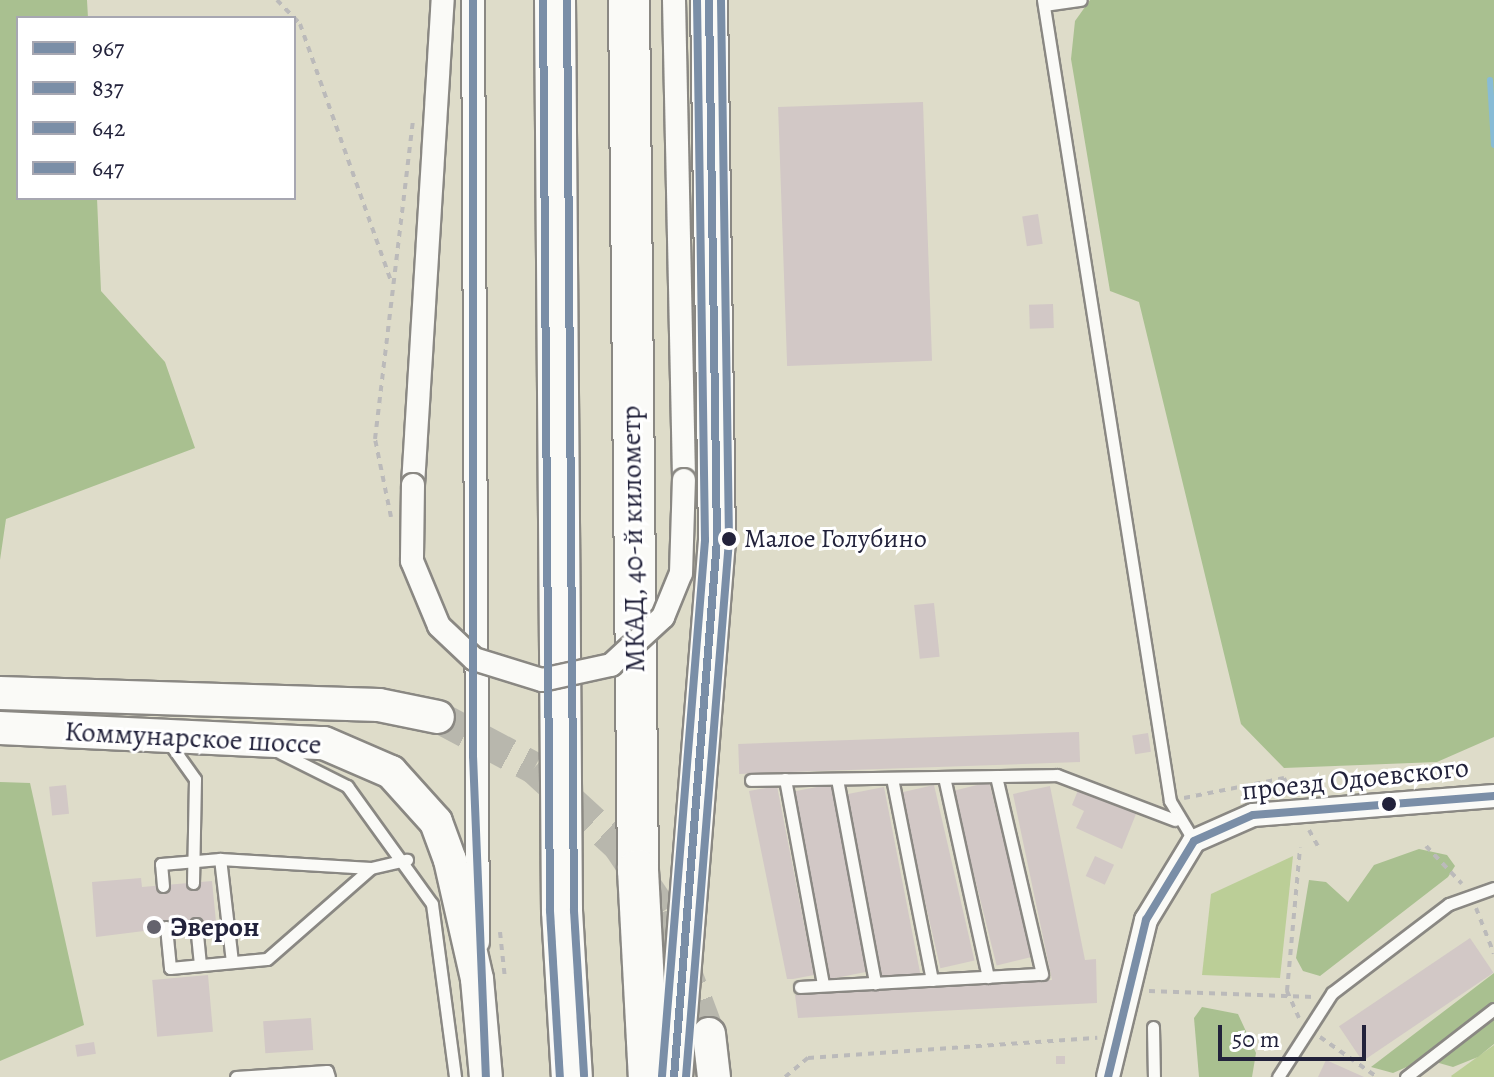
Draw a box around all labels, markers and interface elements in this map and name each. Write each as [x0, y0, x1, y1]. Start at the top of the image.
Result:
legend [16, 16, 296, 200]
text: 967 [92, 32, 124, 64]
text: 837 [92, 72, 124, 104]
text: 642 [92, 112, 125, 144]
text: 647 [92, 152, 124, 184]
street label: МКАД, 40-й километр [614, 405, 652, 673]
place label: Малое Голубино [744, 523, 927, 555]
marker: Малое Голубино [721, 531, 737, 547]
street label: Коммунарское шоссе [64, 714, 322, 762]
street label: проезд Одоевского [1240, 750, 1470, 808]
unlabelled marker [1381, 796, 1397, 812]
place label: Эверон [170, 910, 260, 944]
marker: Эверон [145, 918, 163, 936]
scale bar [1222, 1009, 1370, 1059]
text: 50 m [1232, 1023, 1280, 1055]

